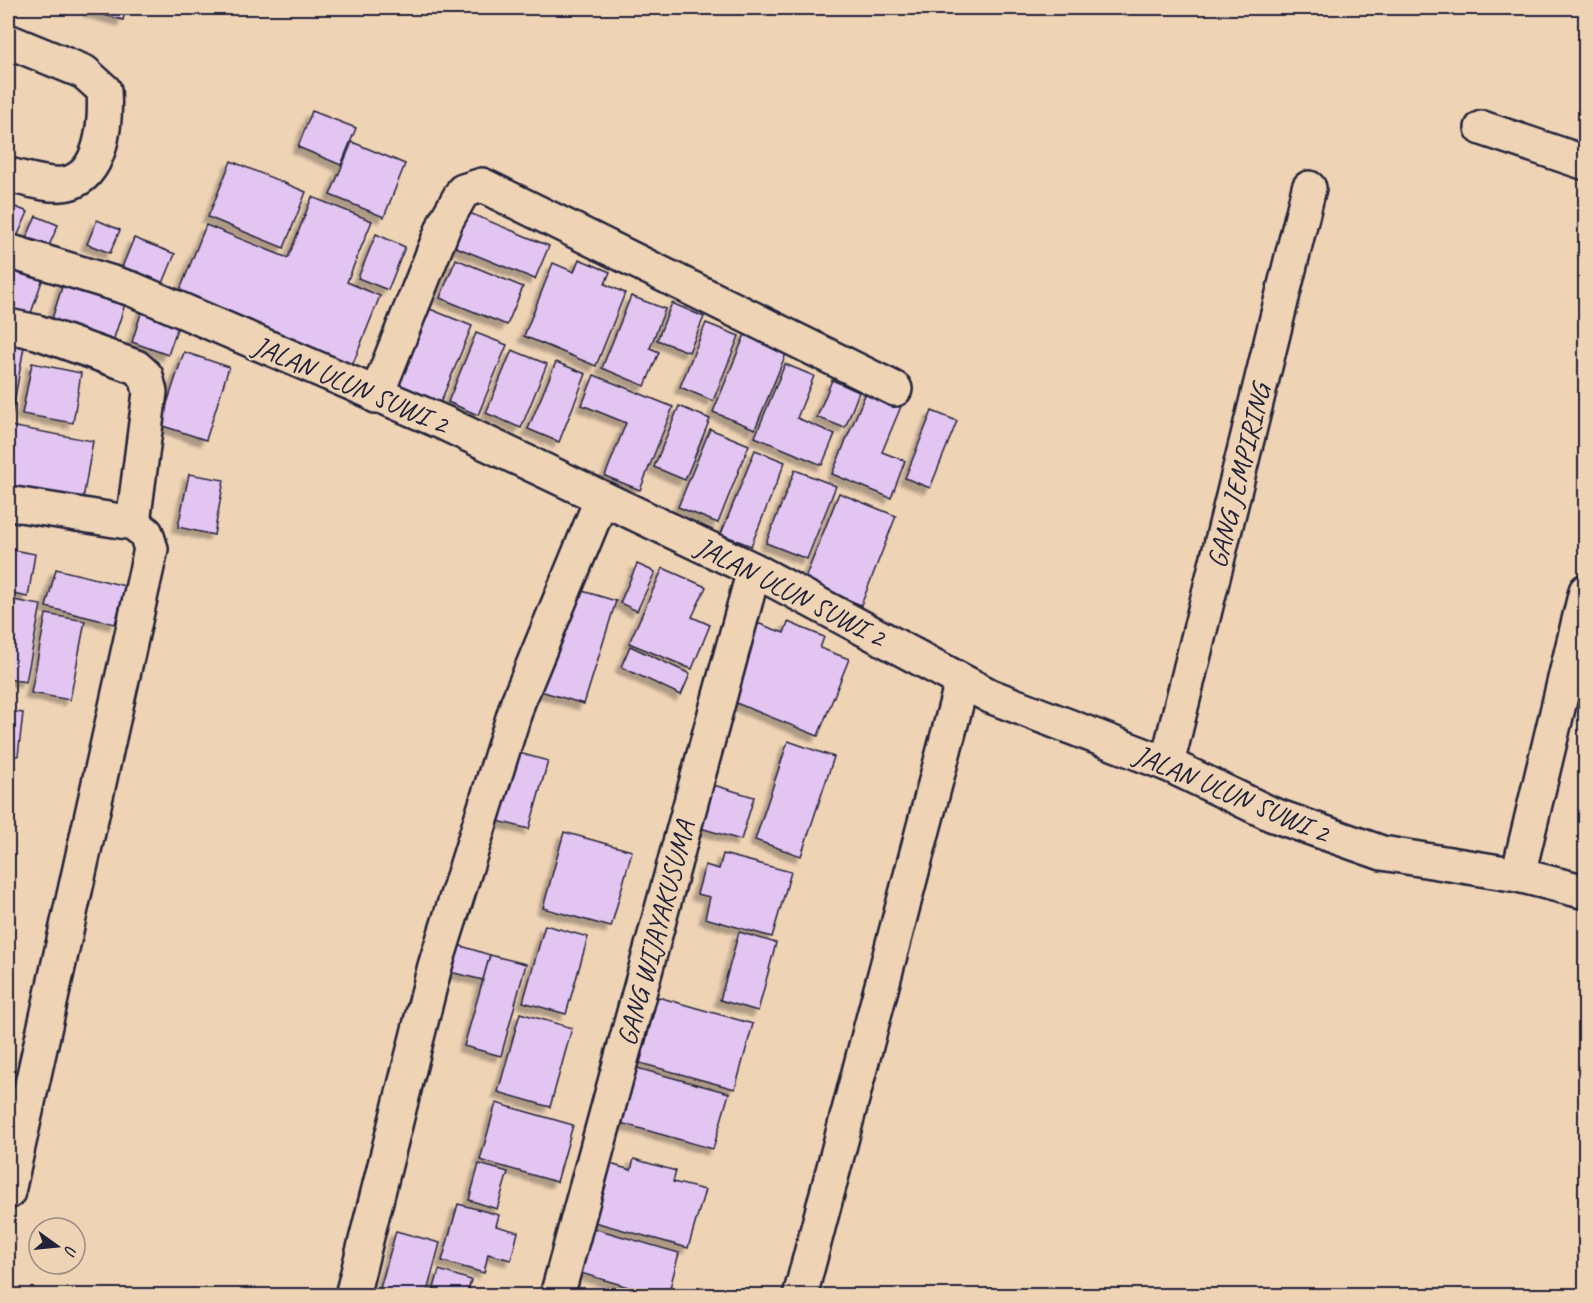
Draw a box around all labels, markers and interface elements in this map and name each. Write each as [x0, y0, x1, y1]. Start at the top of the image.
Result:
street label: JALAN ULUN SUWI 2 [246, 327, 456, 442]
street label: GANG JEMPIRING [1199, 377, 1279, 571]
street label: JALAN ULUN SUWI 2 [688, 528, 893, 655]
street label: JALAN ULUN SUWI 2 [1127, 736, 1337, 851]
street label: GANG WIJAYAKUSUMA [609, 815, 703, 1049]
north arrow [27, 1216, 87, 1276]
text: U [59, 1243, 81, 1259]

